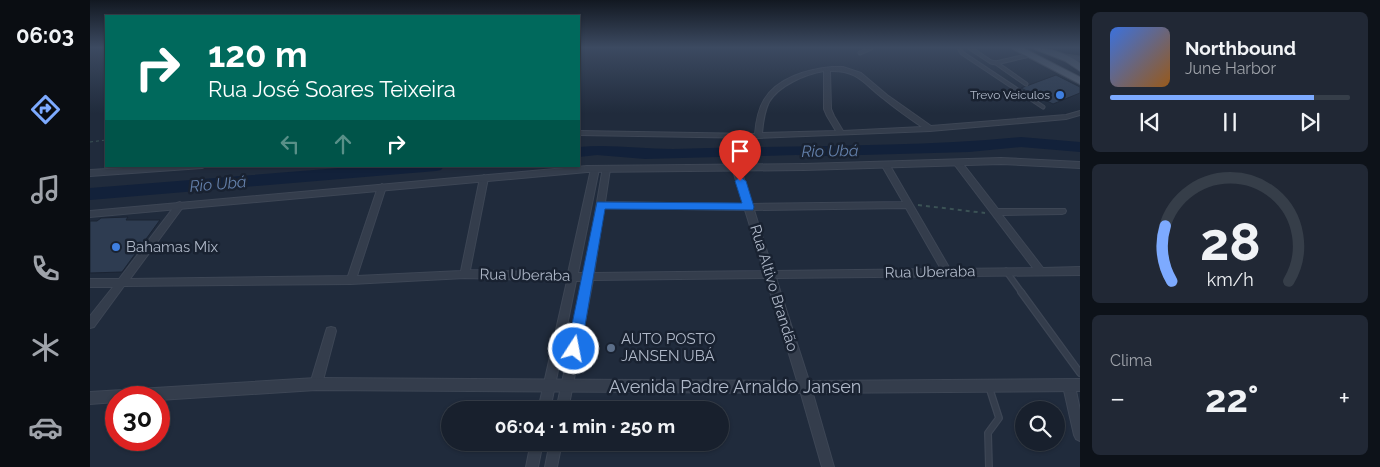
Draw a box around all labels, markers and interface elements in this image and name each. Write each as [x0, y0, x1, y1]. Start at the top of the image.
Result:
text: 06:03 [16, 22, 74, 48]
text: 120 m [208, 34, 308, 75]
icon: right [125, 35, 190, 100]
text: Northbound [1185, 37, 1296, 59]
text: June Harbor [1185, 59, 1276, 78]
text: Rua José Soares Teixeira [208, 76, 456, 102]
place label: Trevo Veiculos [970, 88, 1050, 102]
marker: Trevo Veiculos [1054, 89, 1066, 101]
icon: directions [28, 92, 63, 127]
icon: previous [1136, 108, 1164, 136]
icon: pause [1216, 108, 1244, 136]
icon: next [1296, 108, 1324, 136]
icon: left [276, 130, 304, 158]
icon: ahead [329, 130, 357, 158]
icon: right [382, 130, 410, 158]
pin [719, 130, 761, 181]
icon: arrive [726, 137, 754, 165]
water label: Rio Ubá [801, 141, 859, 161]
icon: music [28, 172, 63, 207]
water label: Rio Ubá [189, 172, 248, 196]
text: 28 [1200, 211, 1260, 272]
street label: Rua Altivo Brandão [746, 222, 802, 354]
place label: Bahamas Mix [126, 238, 219, 256]
marker: Bahamas Mix [110, 241, 122, 253]
icon: phone [28, 251, 63, 286]
street label: Rua Uberaba [884, 262, 976, 282]
street label: Rua Uberaba [479, 265, 571, 285]
text: km/h [1206, 269, 1254, 290]
position arrow [547, 322, 599, 374]
icon: climate [28, 330, 63, 365]
place label: AUTO POSTO JANSEN UBÁ [621, 330, 716, 365]
marker: AUTO POSTO JANSEN UBÁ [605, 342, 617, 354]
text: Clima [1110, 351, 1152, 370]
street label: Avenida Padre Arnaldo Jansen [609, 376, 861, 397]
text: 22° [1205, 376, 1258, 421]
text: − [1110, 382, 1125, 415]
text: + [1338, 382, 1350, 415]
speed limit sign: 30 [105, 386, 170, 451]
map controls [1015, 401, 1065, 451]
button: search [1015, 401, 1065, 451]
icon: car [28, 410, 63, 445]
text: 06:04 · 1 min · 250 m [495, 415, 675, 437]

